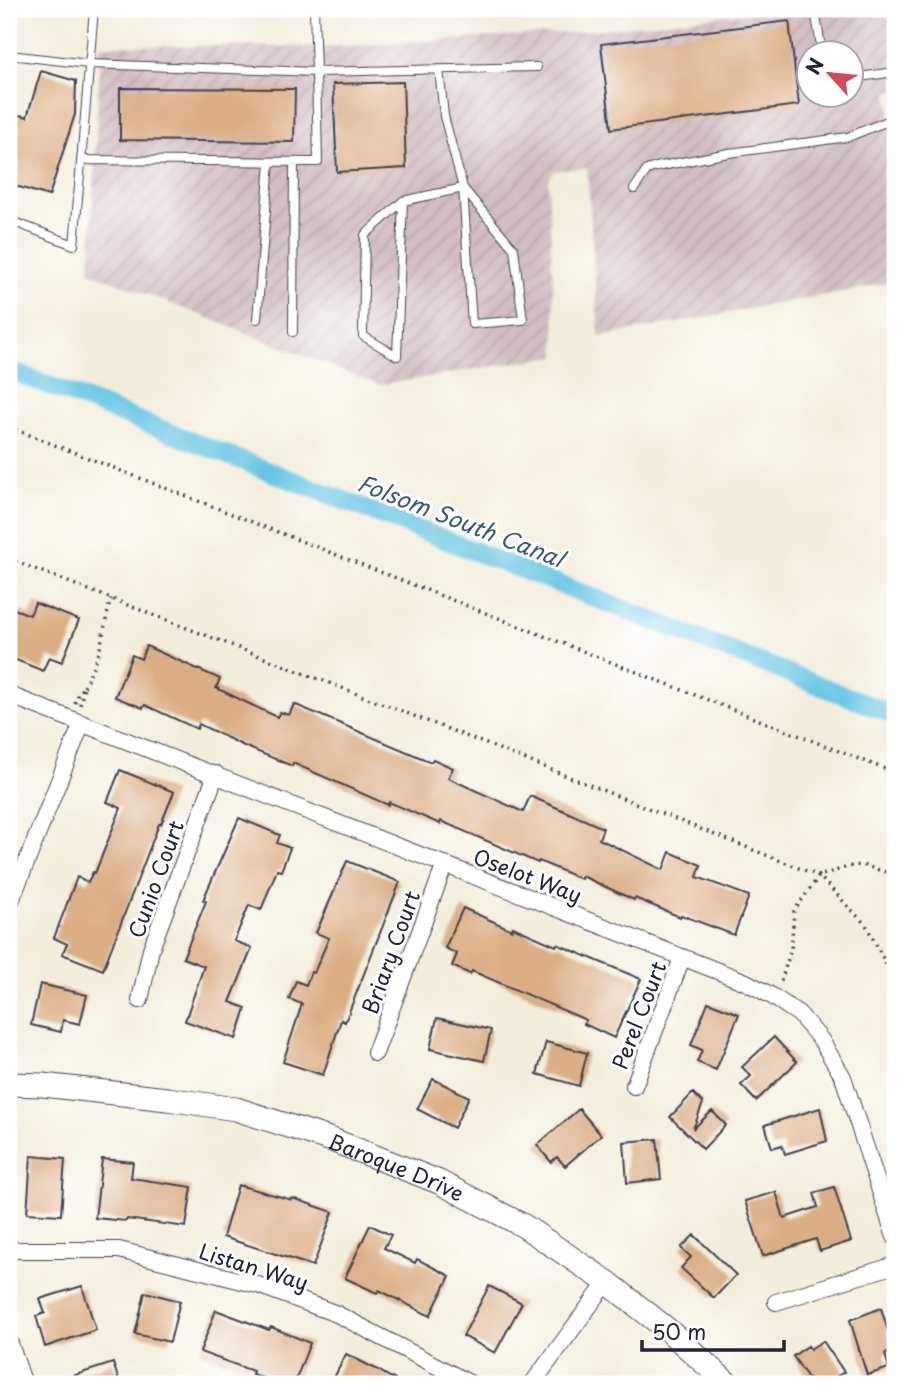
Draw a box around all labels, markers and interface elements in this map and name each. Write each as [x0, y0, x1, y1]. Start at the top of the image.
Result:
north arrow [796, 38, 866, 108]
text: N [798, 53, 830, 79]
water label: Folsom South Canal [353, 465, 573, 577]
street label: Cunio Court [119, 816, 191, 942]
street label: Oselot Way [469, 840, 587, 910]
street label: Briary Court [353, 886, 427, 1018]
street label: Perel Court [603, 956, 673, 1074]
street label: Baroque Drive [324, 1124, 470, 1209]
street label: Listan Way [195, 1234, 313, 1298]
scale bar [642, 1309, 783, 1353]
text: 50 m [652, 1315, 706, 1347]

